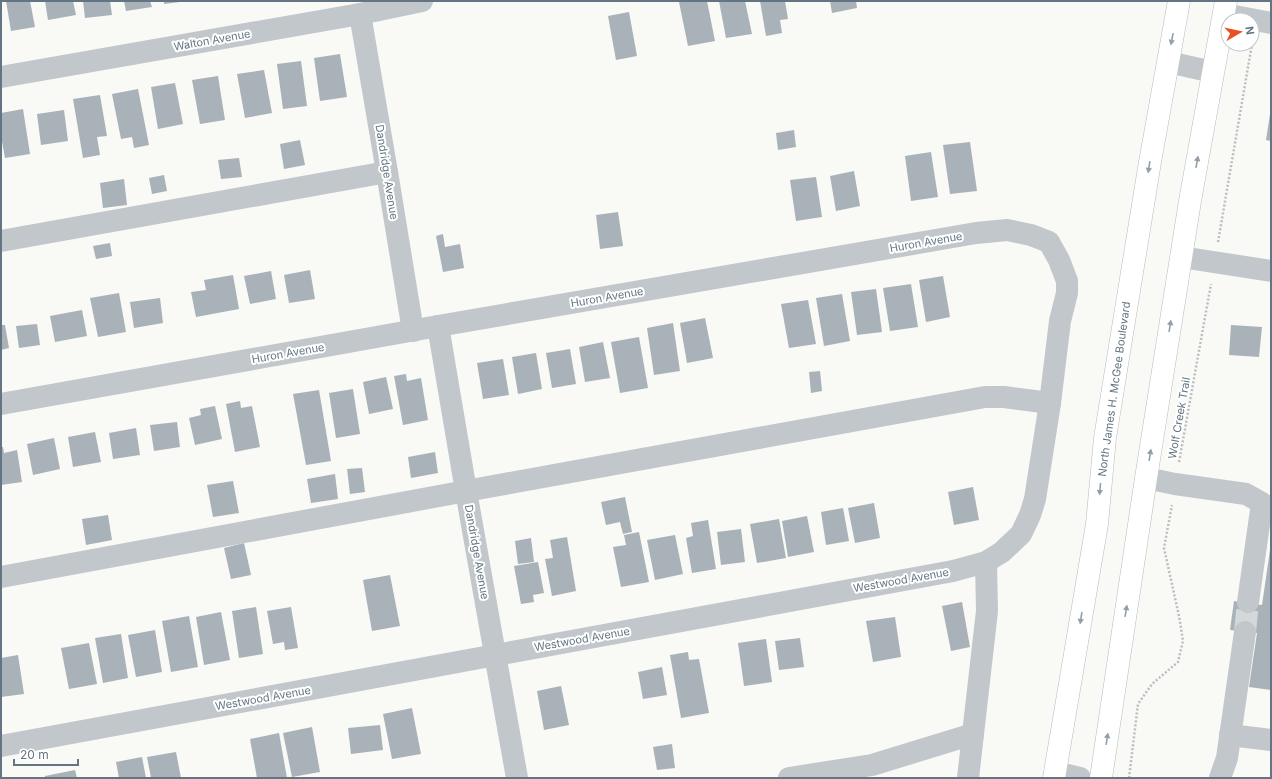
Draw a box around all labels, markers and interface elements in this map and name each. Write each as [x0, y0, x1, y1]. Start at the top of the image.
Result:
north arrow [1220, 12, 1260, 52]
text: N [1242, 25, 1257, 36]
street label: Walton Avenue [173, 26, 251, 54]
one-way arrow [1169, 33, 1175, 45]
street label: Dandridge Avenue [373, 124, 401, 220]
one-way arrow [1194, 156, 1200, 169]
one-way arrow [1146, 161, 1152, 173]
street label: Huron Avenue [889, 229, 963, 255]
street label: Huron Avenue [570, 284, 644, 310]
street label: North James H. McGee Boulevard [1095, 301, 1133, 477]
one-way arrow [1167, 320, 1173, 332]
street label: Huron Avenue [251, 340, 325, 366]
street label: Wolf Creek Trail [1165, 376, 1193, 460]
one-way arrow [1147, 449, 1153, 461]
one-way arrow [1096, 483, 1103, 495]
street label: Dandridge Avenue [462, 504, 492, 600]
street label: Westwood Avenue [852, 565, 950, 595]
one-way arrow [1123, 605, 1129, 617]
one-way arrow [1078, 612, 1084, 624]
street label: Westwood Avenue [533, 624, 631, 654]
street label: Westwood Avenue [214, 683, 312, 713]
one-way arrow [1104, 733, 1110, 746]
scale bar [14, 741, 78, 767]
text: 20 m [20, 747, 49, 762]

